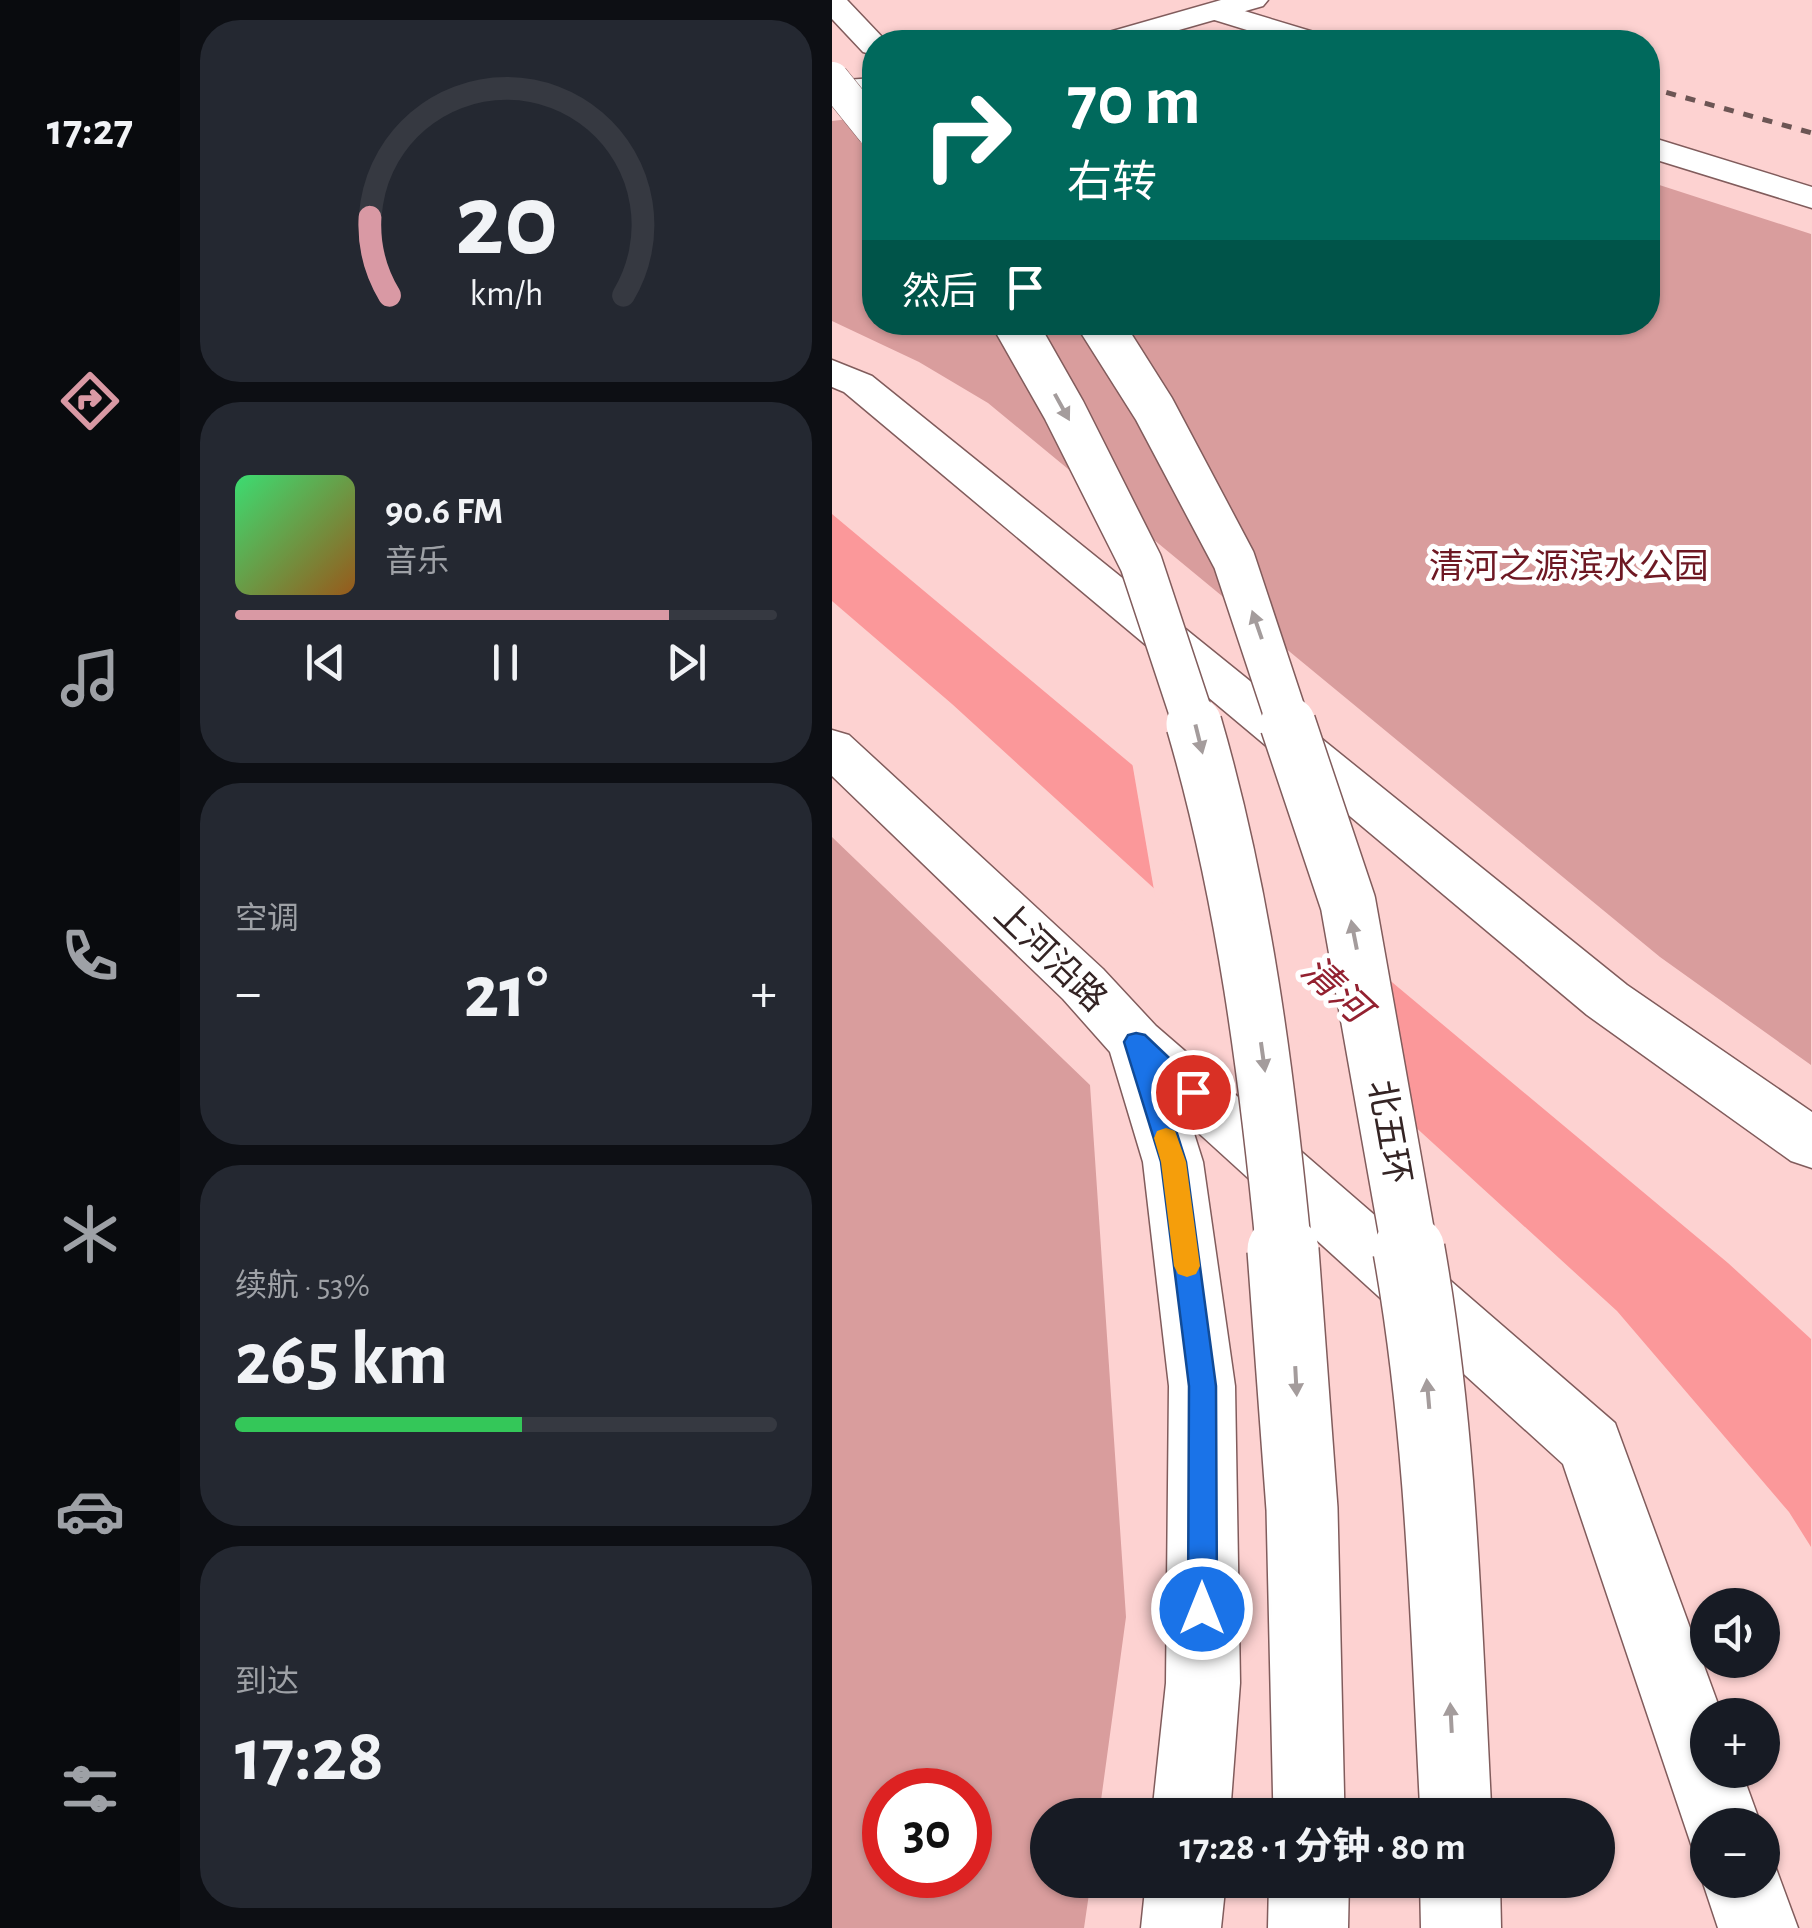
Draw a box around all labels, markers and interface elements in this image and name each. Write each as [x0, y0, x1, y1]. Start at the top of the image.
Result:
text: 70 m [1067, 67, 1201, 137]
icon: right [902, 70, 1032, 200]
text: 17:27 [47, 108, 133, 153]
text: 右转 [1067, 161, 1157, 206]
text: 20 [454, 170, 558, 274]
icon: arrive [998, 260, 1053, 315]
text: 然后 [902, 274, 978, 312]
text: km/h [469, 276, 543, 312]
icon: directions [55, 366, 125, 436]
one-way arrow [1054, 393, 1071, 422]
text: 90.6 FM [385, 493, 503, 531]
text: 音乐 [385, 546, 449, 578]
park label: 清河之源滨水公园 [1429, 548, 1709, 585]
one-way arrow [1249, 609, 1264, 639]
icon: previous [298, 635, 353, 690]
icon: pause [478, 635, 533, 690]
icon: next [659, 635, 714, 690]
icon: music [55, 643, 125, 713]
one-way arrow [1192, 724, 1207, 755]
street label: 上河沿路 [987, 894, 1114, 1018]
text: 空调 [235, 903, 299, 935]
one-way arrow [1345, 919, 1361, 950]
icon: phone [55, 921, 125, 991]
water label: 清河 [1294, 949, 1382, 1035]
text: 21° [464, 956, 548, 1031]
text: − [235, 966, 261, 1021]
text: + [751, 966, 777, 1021]
one-way arrow [1256, 1042, 1272, 1074]
pin [1151, 1050, 1236, 1135]
icon: arrive [1166, 1065, 1221, 1120]
street label: 北五环 [1362, 1077, 1416, 1187]
icon: climate [55, 1199, 125, 1269]
text: 续航 · 53% [235, 1270, 370, 1302]
text: 265 km [235, 1323, 448, 1398]
one-way arrow [1289, 1365, 1305, 1397]
one-way arrow [1419, 1377, 1435, 1409]
icon: car [55, 1476, 125, 1546]
position arrow [1150, 1557, 1254, 1661]
map controls [1690, 1588, 1780, 1898]
button: sound [1690, 1588, 1780, 1678]
text: 到达 [235, 1666, 299, 1698]
button: + [1690, 1698, 1780, 1788]
one-way arrow [1443, 1701, 1459, 1733]
text: 17:28 [235, 1719, 384, 1794]
icon: filters [55, 1754, 125, 1824]
speed limit sign: 30 [862, 1768, 992, 1898]
button: − [1690, 1808, 1780, 1898]
text: 17:28 · 1 分钟 · 80 m [1179, 1829, 1466, 1867]

